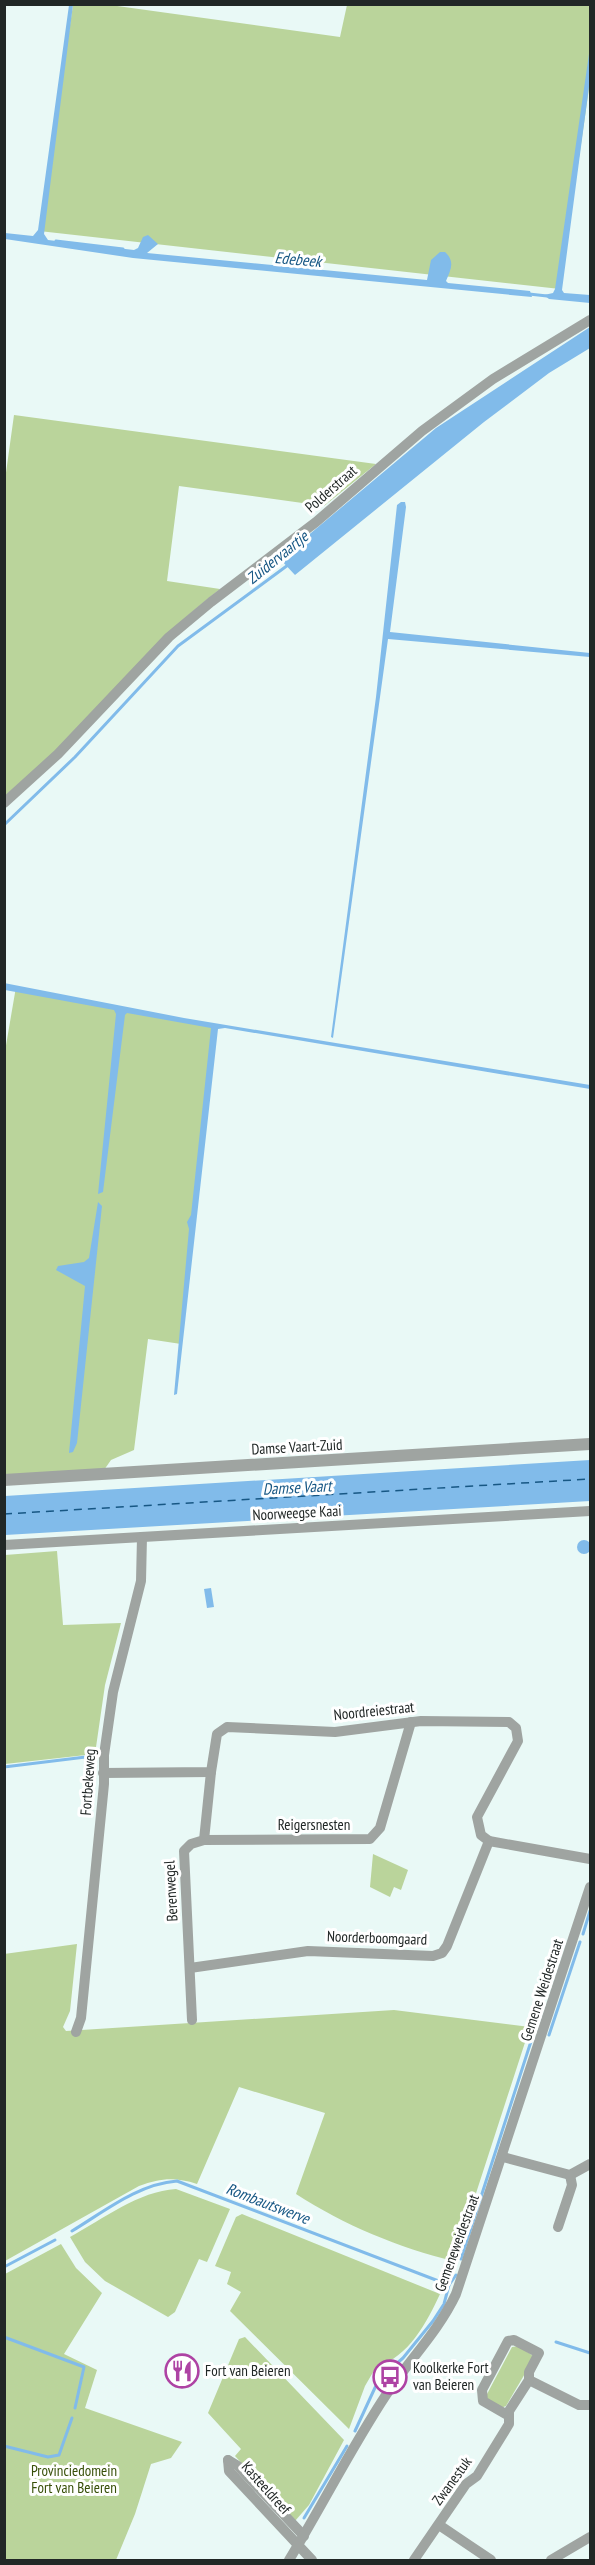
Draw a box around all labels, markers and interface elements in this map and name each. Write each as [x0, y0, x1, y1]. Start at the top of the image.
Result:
water label: Edebeek [274, 247, 324, 271]
street label: Polderstraat [301, 461, 361, 516]
water label: Zuidervaartje [242, 525, 313, 588]
street label: Damse Vaart-Zuid [251, 1435, 343, 1458]
water label: Damse Vaart [262, 1475, 334, 1499]
street label: Noorweegse Kaai [252, 1501, 342, 1524]
street label: Noordreiestraat [333, 1697, 415, 1724]
street label: Fortbekeweg [76, 1748, 99, 1816]
street label: Reigersnesten [278, 1815, 350, 1834]
street label: Berenwegel [159, 1860, 182, 1922]
street label: Noorderboomgaard [327, 1926, 427, 1949]
street label: Gemene Weidestraat [516, 1936, 567, 2043]
water label: Rombautswerve [224, 2178, 314, 2229]
street label: Gemeneweidestraat [430, 2191, 483, 2294]
restaurant icon: Fort van Beieren [164, 2353, 200, 2389]
place label: Koolkerke Fort van Beieren [413, 2358, 489, 2394]
bus stop icon: Koolkerke Fort van Beieren [372, 2359, 408, 2395]
place label: Fort van Beieren [205, 2361, 291, 2380]
street label: Zwanestuk [428, 2453, 476, 2509]
street label: Kasteeldreef [238, 2457, 296, 2519]
park label: Provinciedomein Fort van Beieren [31, 2461, 117, 2497]

